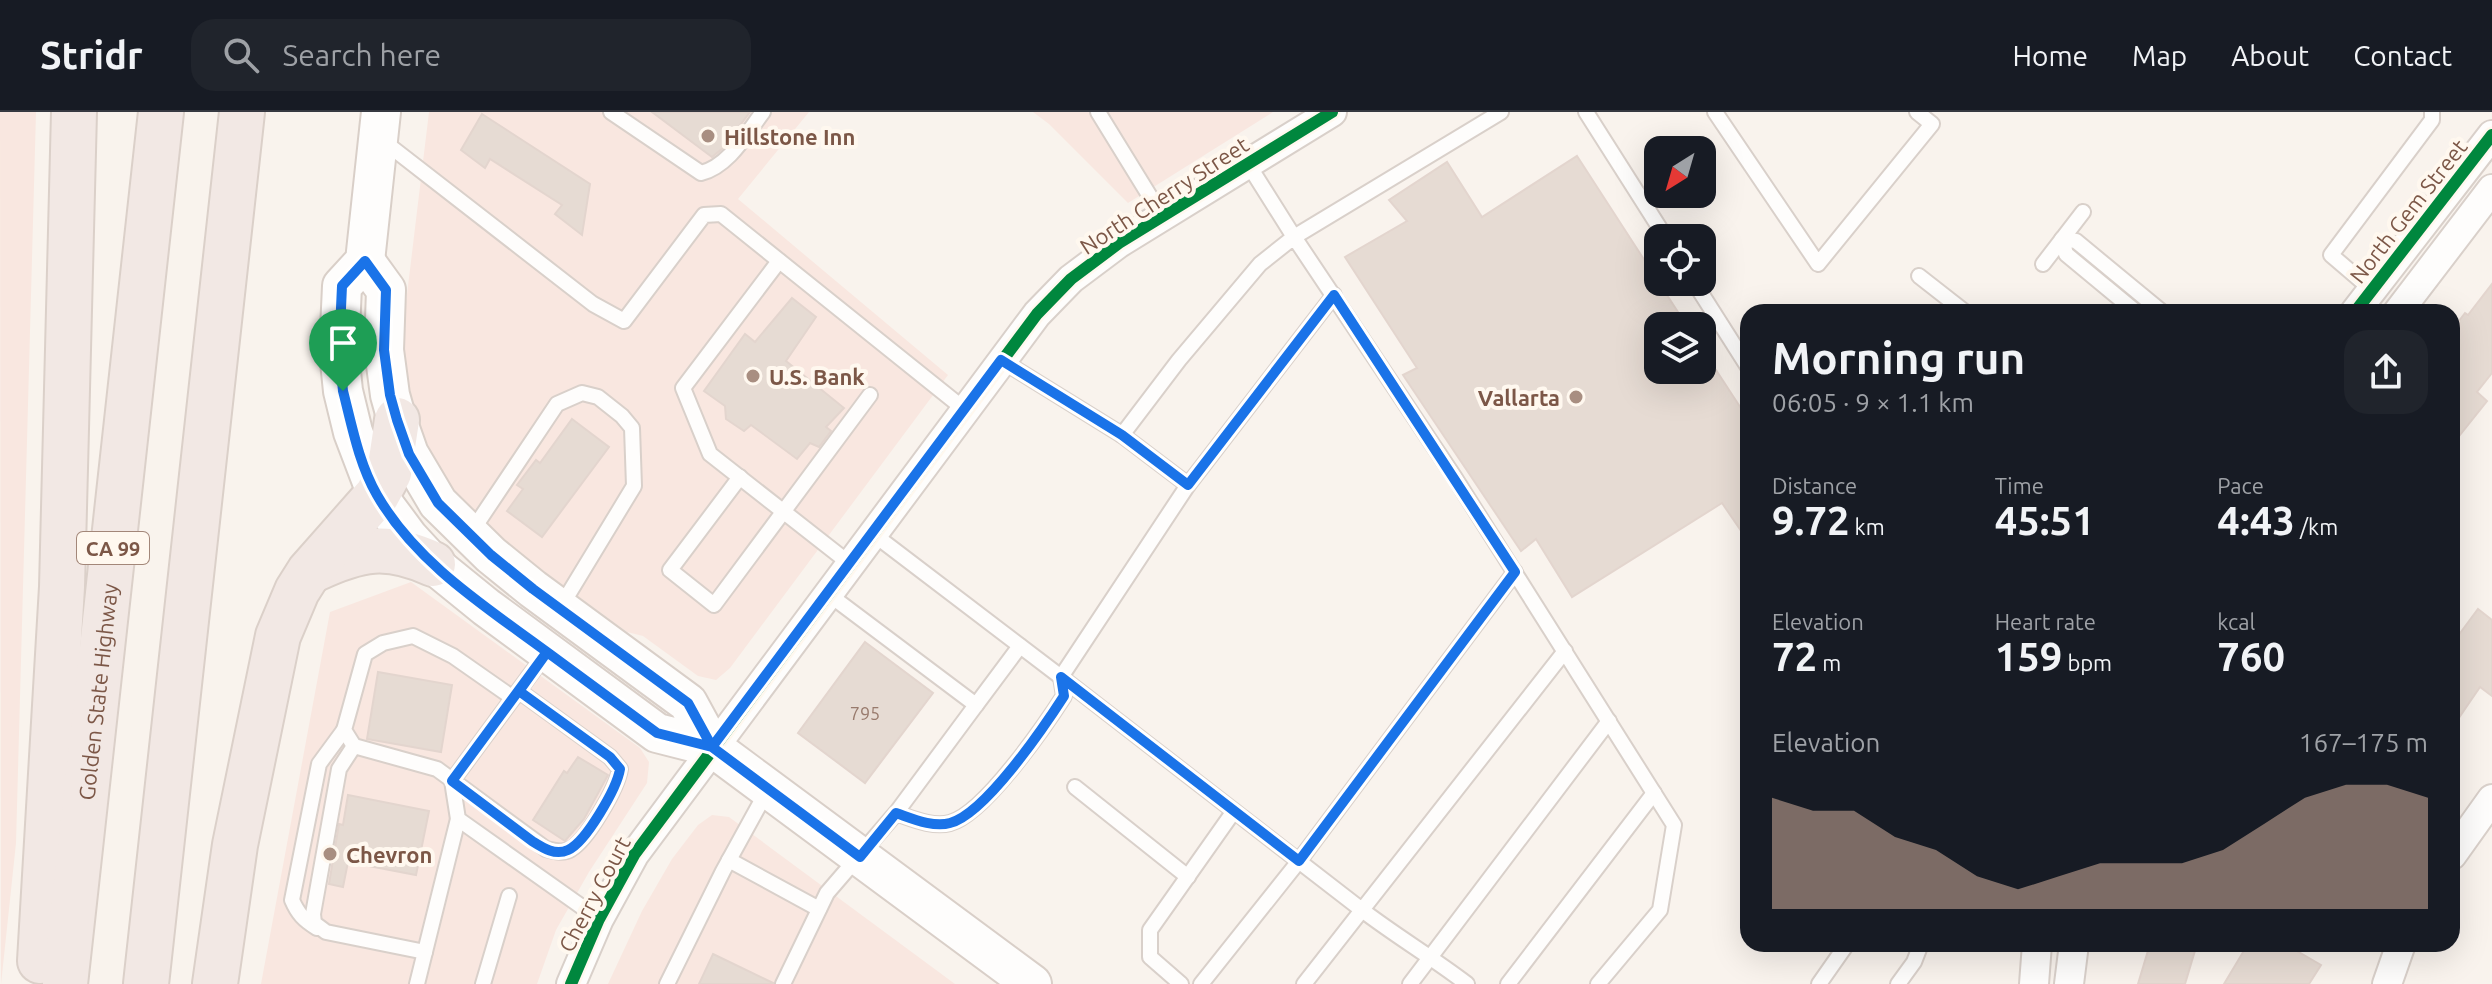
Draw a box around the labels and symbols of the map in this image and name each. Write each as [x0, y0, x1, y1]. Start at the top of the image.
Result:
place label: Hillstone Inn [724, 124, 855, 149]
marker: Hillstone Inn [699, 127, 717, 145]
street label: North Cherry Street [1075, 131, 1253, 259]
street label: North Gem Street [2344, 134, 2472, 288]
north arrow [1644, 136, 1716, 208]
pin [309, 309, 377, 391]
place label: U.S. Bank [769, 364, 865, 389]
marker: U.S. Bank [744, 367, 762, 385]
place label: Vallarta [1478, 385, 1560, 410]
marker: Vallarta [1567, 388, 1585, 406]
road number: CA 99 [77, 532, 149, 564]
street label: Golden State Highway [73, 582, 122, 801]
house number: 795 [850, 703, 880, 723]
street label: Cherry Court [553, 832, 635, 956]
place label: Chevron [346, 842, 432, 867]
marker: Chevron [321, 845, 339, 863]

